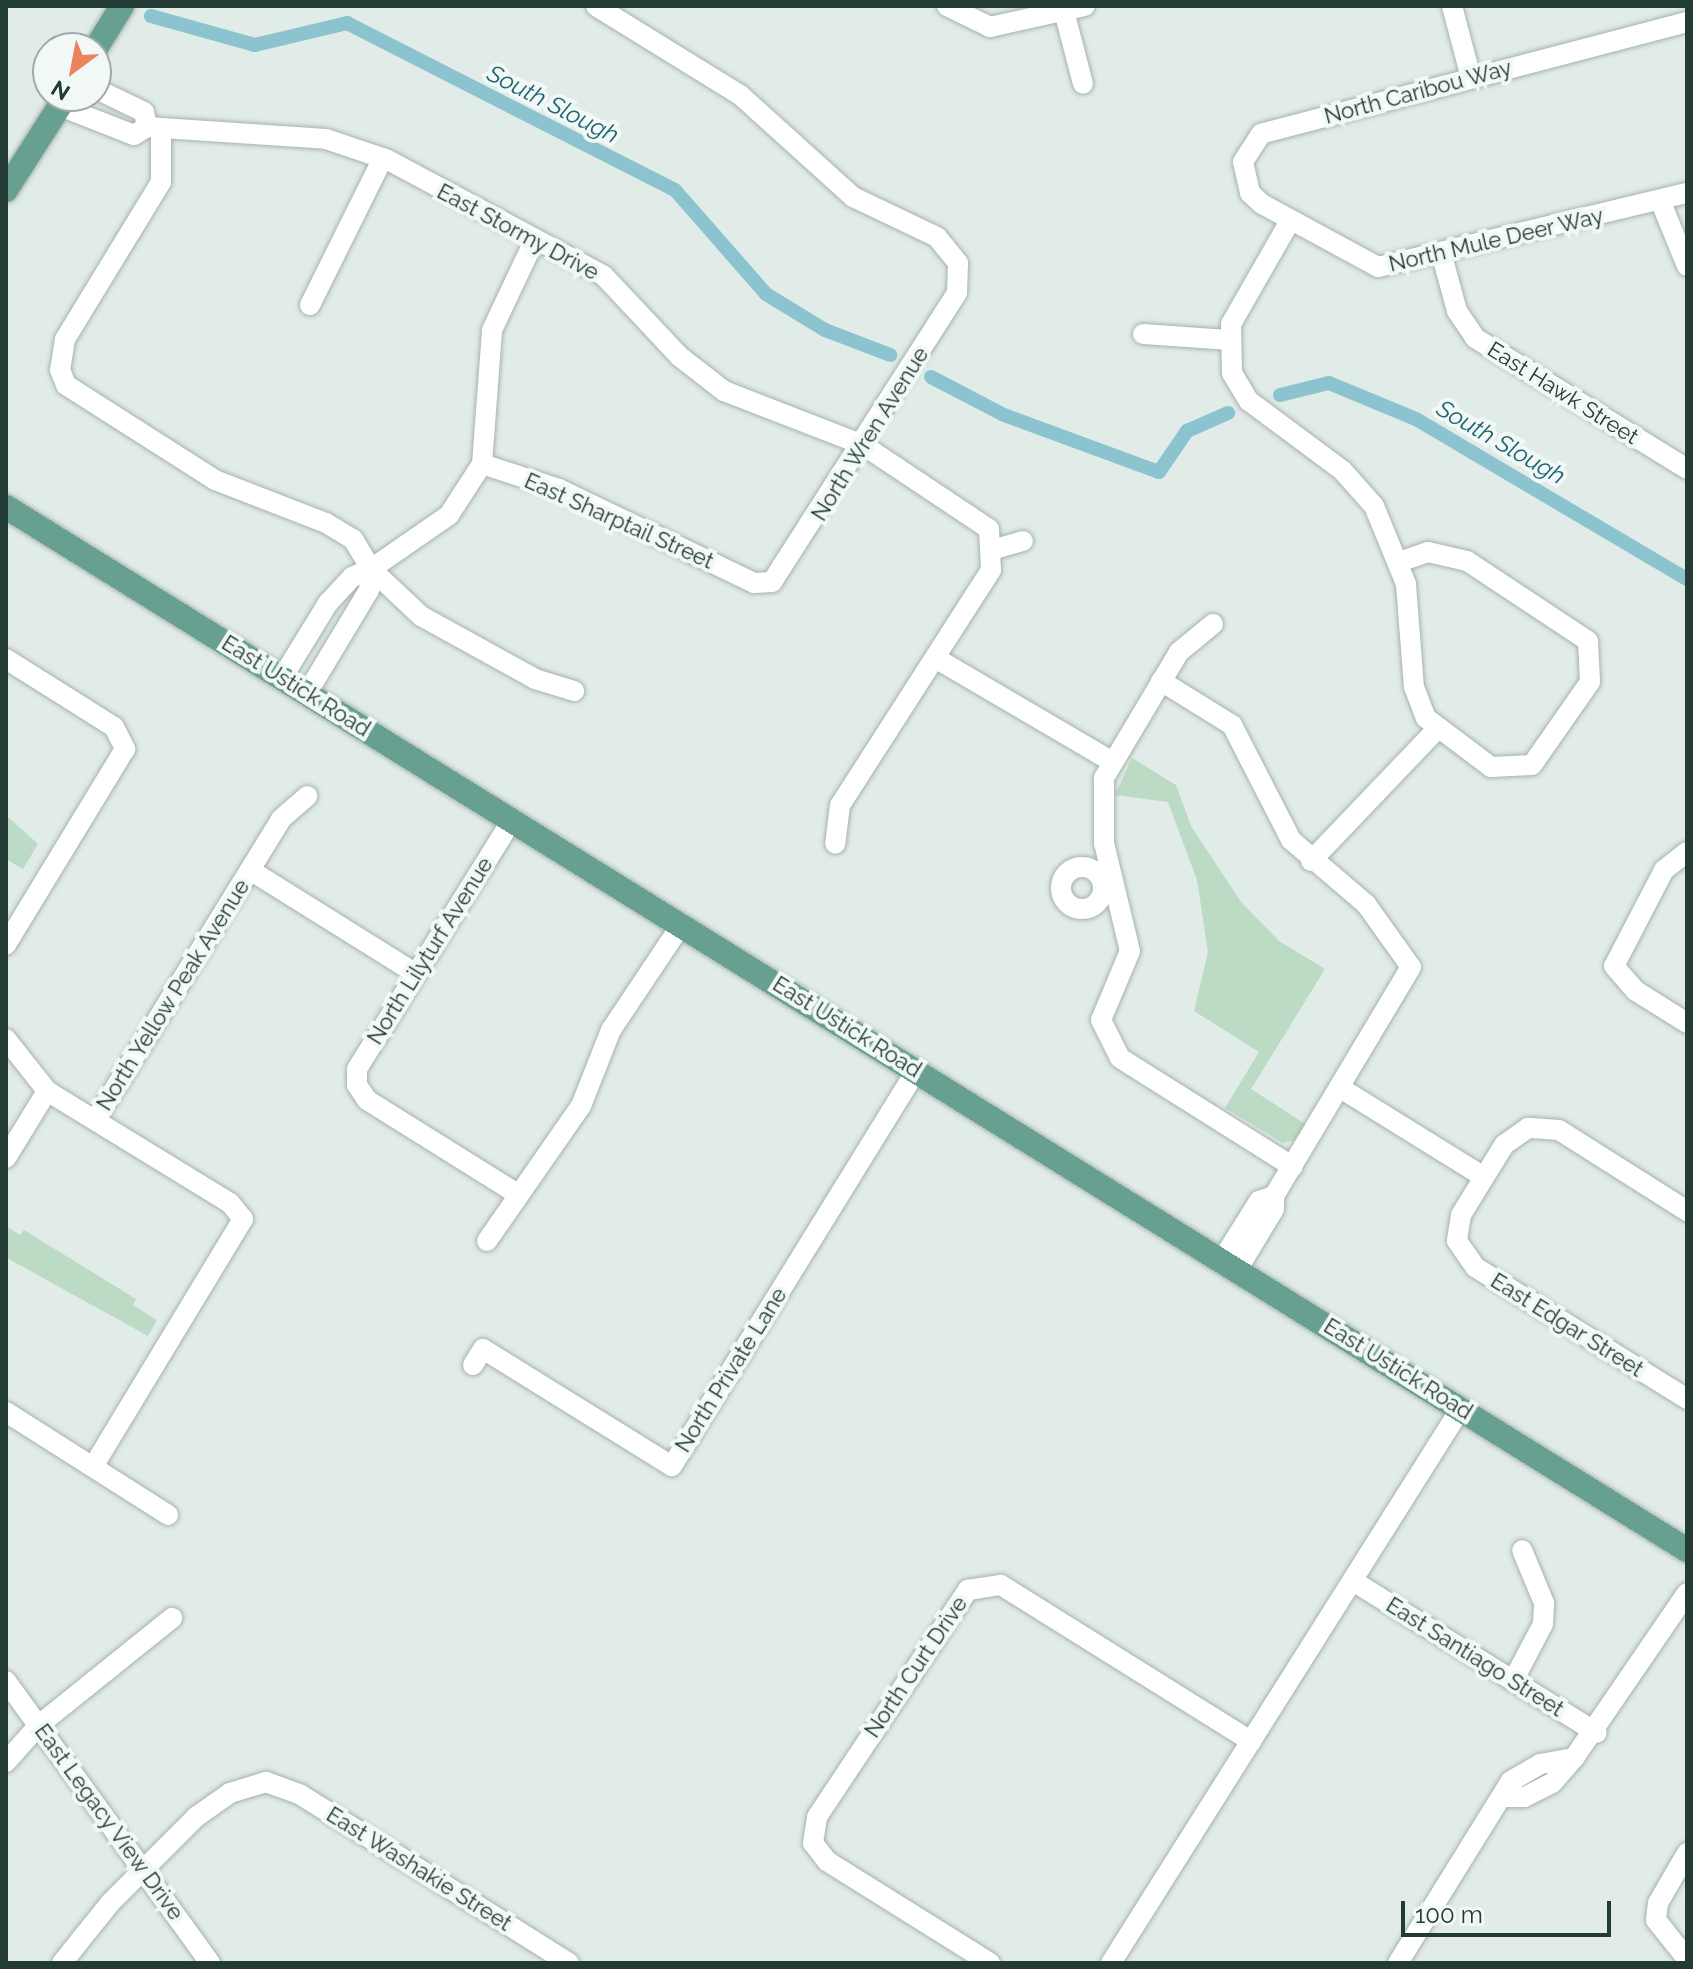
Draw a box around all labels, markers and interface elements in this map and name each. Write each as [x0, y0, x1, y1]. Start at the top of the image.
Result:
north arrow [32, 32, 112, 112]
street label: North Caribou Way [1321, 54, 1515, 130]
water label: South Slough [482, 59, 624, 149]
text: N [46, 75, 74, 106]
street label: East Stormy Drive [432, 178, 604, 286]
street label: North Mule Deer Way [1386, 202, 1606, 278]
street label: East Hawk Street [1483, 336, 1643, 450]
street label: North Wren Avenue [805, 342, 935, 526]
water label: South Slough [1432, 394, 1570, 490]
street label: East Sharptail Street [520, 467, 718, 575]
street label: East Ustick Road [217, 630, 375, 742]
street label: North Lilyturf Avenue [361, 852, 499, 1050]
street label: North Yellow Peak Avenue [90, 874, 256, 1116]
street label: East Ustick Road [768, 971, 926, 1083]
street label: East Edgar Street [1486, 1267, 1648, 1383]
street label: North Private Lane [670, 1283, 792, 1457]
street label: East Ustick Road [1319, 1313, 1477, 1425]
street label: North Curt Drive [859, 1591, 973, 1743]
street label: East Santiago Street [1381, 1592, 1569, 1722]
street label: East Legacy View Drive [28, 1718, 190, 1926]
street label: East Washakie Street [321, 1801, 517, 1937]
scale bar [1405, 1885, 1615, 1935]
text: 100 m [1415, 1900, 1483, 1929]

